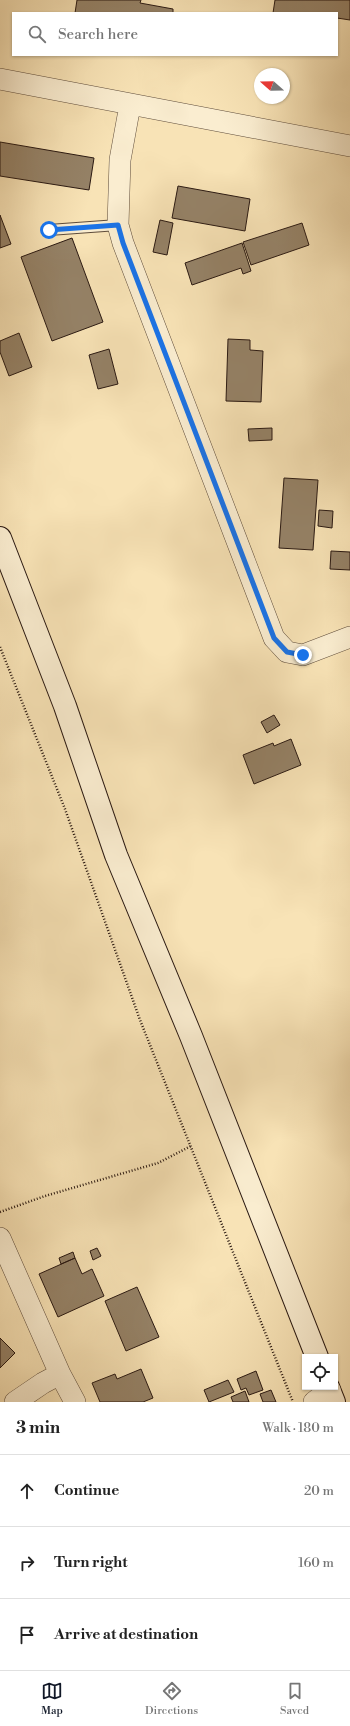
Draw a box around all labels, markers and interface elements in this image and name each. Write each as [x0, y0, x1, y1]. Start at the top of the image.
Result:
search box [12, 12, 338, 56]
icon: search [26, 23, 48, 45]
text: Search here [58, 25, 138, 44]
north arrow [254, 68, 290, 104]
route start [40, 221, 58, 239]
route end [294, 646, 312, 664]
map controls [302, 1354, 338, 1390]
button: locate [302, 1354, 338, 1390]
text: 3 min [16, 1417, 60, 1439]
text: Walk · 180 m [262, 1420, 334, 1436]
icon: ahead [16, 1480, 38, 1502]
text: Continue [54, 1481, 119, 1500]
text: 20 m [304, 1483, 334, 1499]
icon: right [16, 1552, 38, 1574]
text: Turn right [54, 1553, 128, 1572]
text: 160 m [298, 1555, 334, 1571]
icon: arrive [16, 1624, 38, 1646]
text: Arrive at destination [54, 1625, 198, 1644]
tab: Map [41, 1680, 63, 1718]
tab: Directions [145, 1680, 198, 1718]
tab: Saved [280, 1680, 309, 1718]

